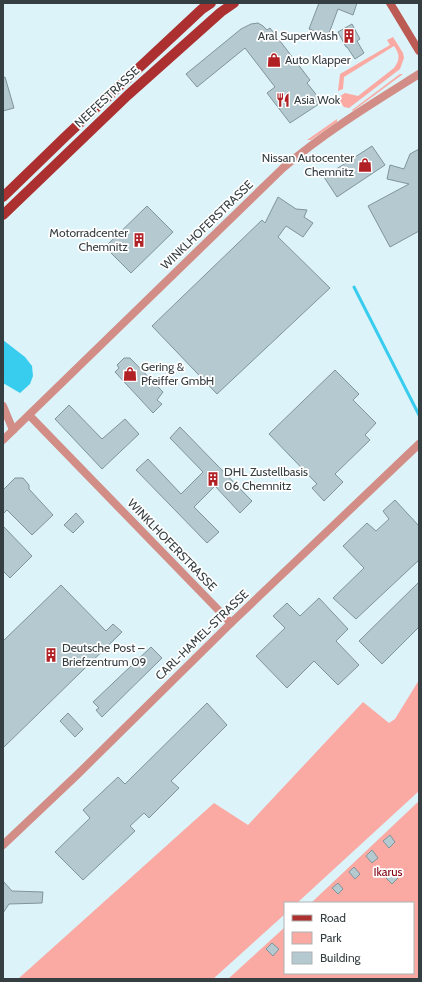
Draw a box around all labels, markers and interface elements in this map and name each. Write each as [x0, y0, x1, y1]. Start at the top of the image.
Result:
place label: Aral SuperWash [258, 28, 338, 43]
building icon: Aral SuperWash [341, 28, 357, 44]
shop icon: Auto Klapper [266, 52, 282, 68]
place label: Auto Klapper [285, 52, 351, 67]
street label: NEEFESTRASSE [71, 62, 143, 131]
restaurant icon: Asia Wok [275, 92, 291, 108]
place label: Asia Wok [294, 92, 341, 107]
place label: Nissan Autocenter Chemnitz [262, 150, 354, 179]
shop icon: Nissan Autocenter Chemnitz [357, 157, 373, 173]
street label: WINKLHOFERSTRASSE [157, 177, 256, 272]
place label: Motorradcenter Chemnitz [49, 225, 128, 254]
building icon: Motorradcenter Chemnitz [131, 232, 147, 248]
place label: Gering & Pfeiffer GmbH [141, 359, 214, 388]
shop icon: Gering & Pfeiffer GmbH [122, 366, 138, 382]
place label: DHL Zustellbasis 06 Chemnitz [224, 464, 308, 493]
building icon: DHL Zustellbasis 06 Chemnitz [205, 471, 221, 487]
street label: WINKLHOFERSTRASSE [125, 495, 220, 594]
street label: CARL-HAMEL-STRASSE [152, 586, 252, 683]
place label: Deutsche Post – Briefzentrum 09 [62, 640, 147, 669]
building icon: Deutsche Post – Briefzentrum 09 [43, 647, 59, 663]
park label: Ikarus [373, 864, 403, 879]
legend [284, 902, 414, 974]
text: Road [320, 910, 346, 925]
text: Park [320, 930, 342, 945]
text: Building [320, 950, 362, 965]

